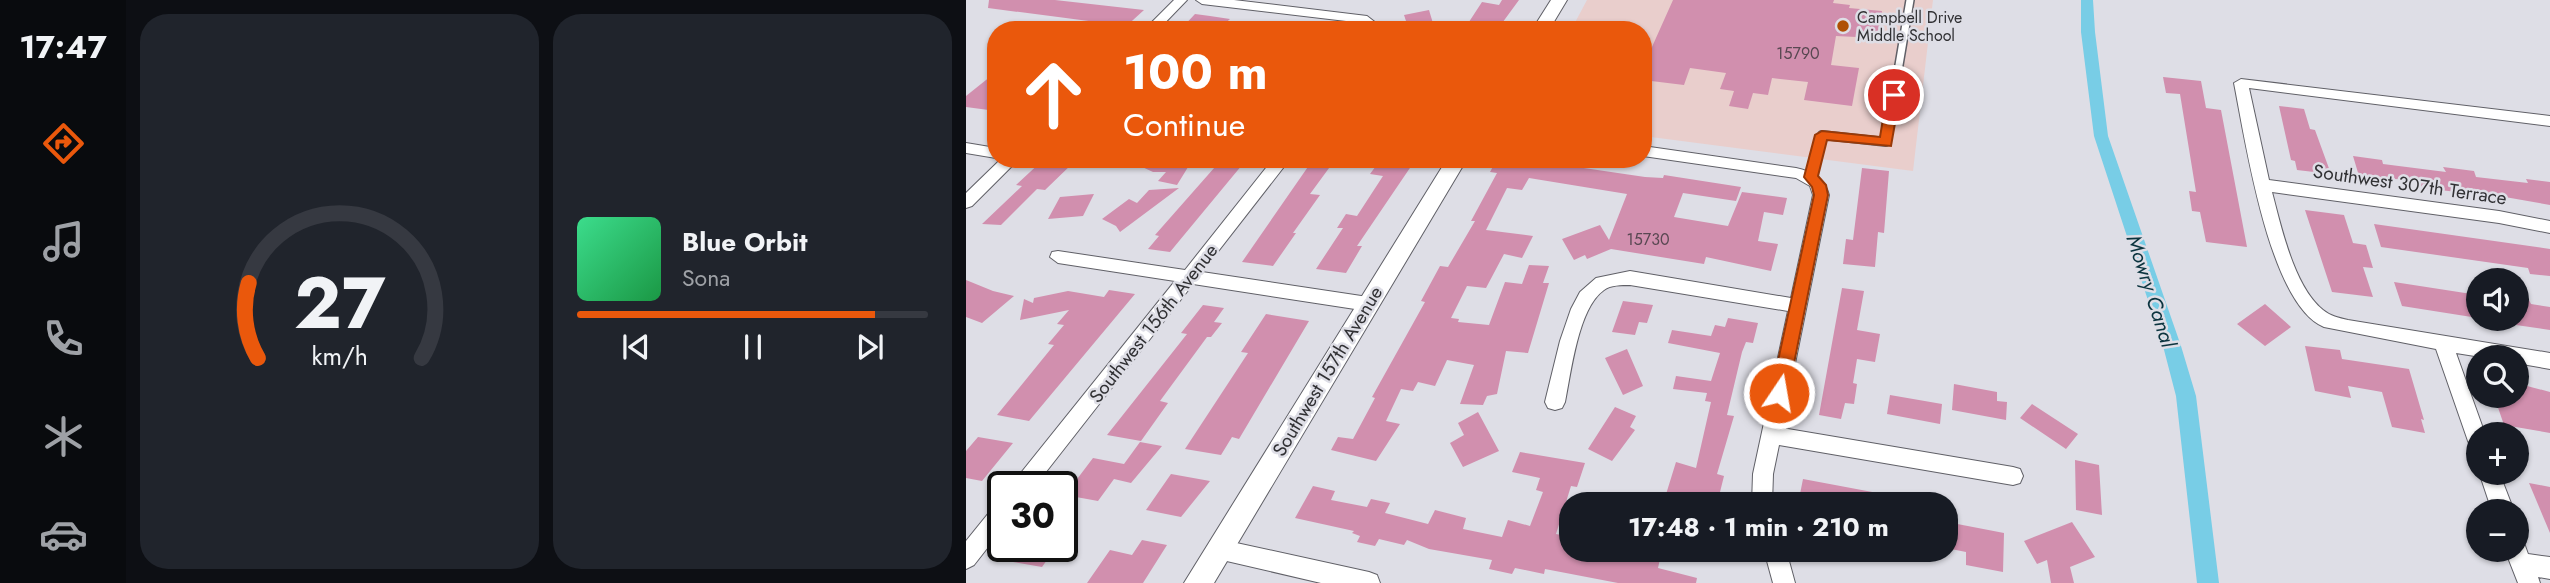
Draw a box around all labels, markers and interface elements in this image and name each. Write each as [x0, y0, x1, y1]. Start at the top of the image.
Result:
place label: Campbell Drive Middle School [1857, 6, 1962, 47]
marker: Campbell Drive Middle School [1835, 18, 1851, 34]
text: 17:47 [19, 24, 107, 70]
text: 100 m [1123, 37, 1268, 107]
house number: 15790 [1776, 42, 1820, 65]
icon: ahead [1008, 49, 1099, 140]
pin [1864, 65, 1924, 125]
icon: arrive [1875, 76, 1913, 114]
text: Continue [1123, 102, 1245, 148]
icon: directions [39, 119, 88, 168]
street label: Southwest 307th Terrace [2311, 158, 2509, 211]
icon: music [39, 217, 88, 266]
text: Blue Orbit [682, 223, 807, 261]
house number: 15730 [1627, 228, 1669, 251]
water label: Mowry Canal [2119, 231, 2184, 352]
street label: Southwest 156th Avenue [1083, 238, 1224, 409]
text: 27 [294, 250, 385, 355]
text: Sona [682, 261, 730, 295]
map controls [2466, 268, 2529, 562]
button: sound [2466, 268, 2529, 331]
street label: Southwest 157th Avenue [1266, 281, 1389, 461]
icon: phone [39, 314, 88, 363]
icon: previous [617, 328, 655, 366]
icon: pause [734, 328, 772, 366]
icon: next [851, 328, 889, 366]
text: km/h [311, 337, 368, 373]
button: search [2466, 345, 2529, 408]
position arrow [1742, 356, 1816, 430]
icon: climate [39, 412, 88, 461]
button: + [2466, 422, 2529, 485]
speed limit sign: 30 [987, 471, 1078, 562]
button: − [2466, 499, 2529, 562]
text: 17:48 · 1 min · 210 m [1628, 508, 1889, 546]
icon: car [39, 510, 88, 559]

